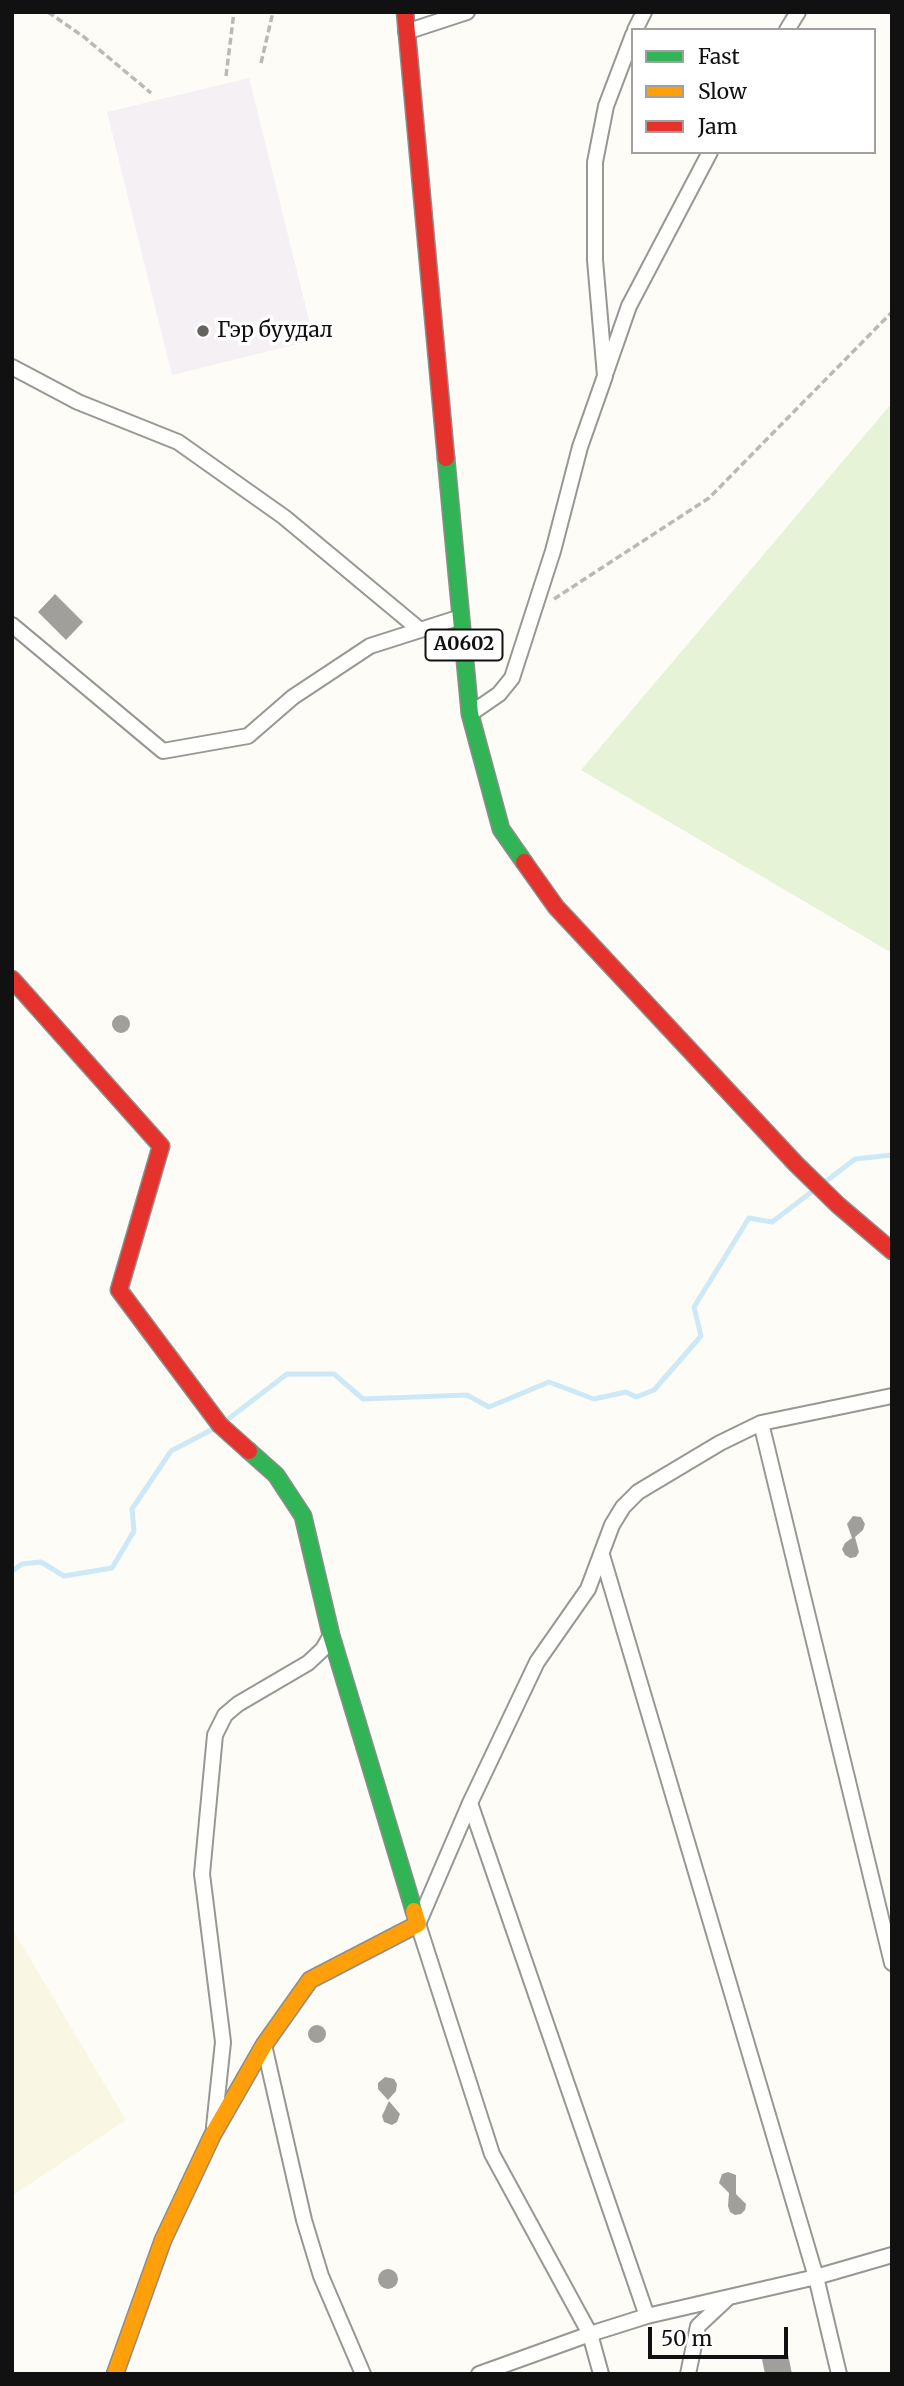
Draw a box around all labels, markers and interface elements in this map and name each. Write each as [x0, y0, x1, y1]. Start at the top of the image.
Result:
legend [631, 28, 876, 154]
text: Fast [698, 43, 740, 70]
text: Slow [698, 78, 747, 105]
text: Jam [698, 113, 737, 140]
place label: Гэр буудал [217, 318, 333, 344]
marker: Гэр буудал [195, 323, 211, 339]
road number: A0602 [426, 630, 503, 660]
scale bar [652, 2312, 792, 2356]
text: 50 m [661, 2325, 712, 2352]

